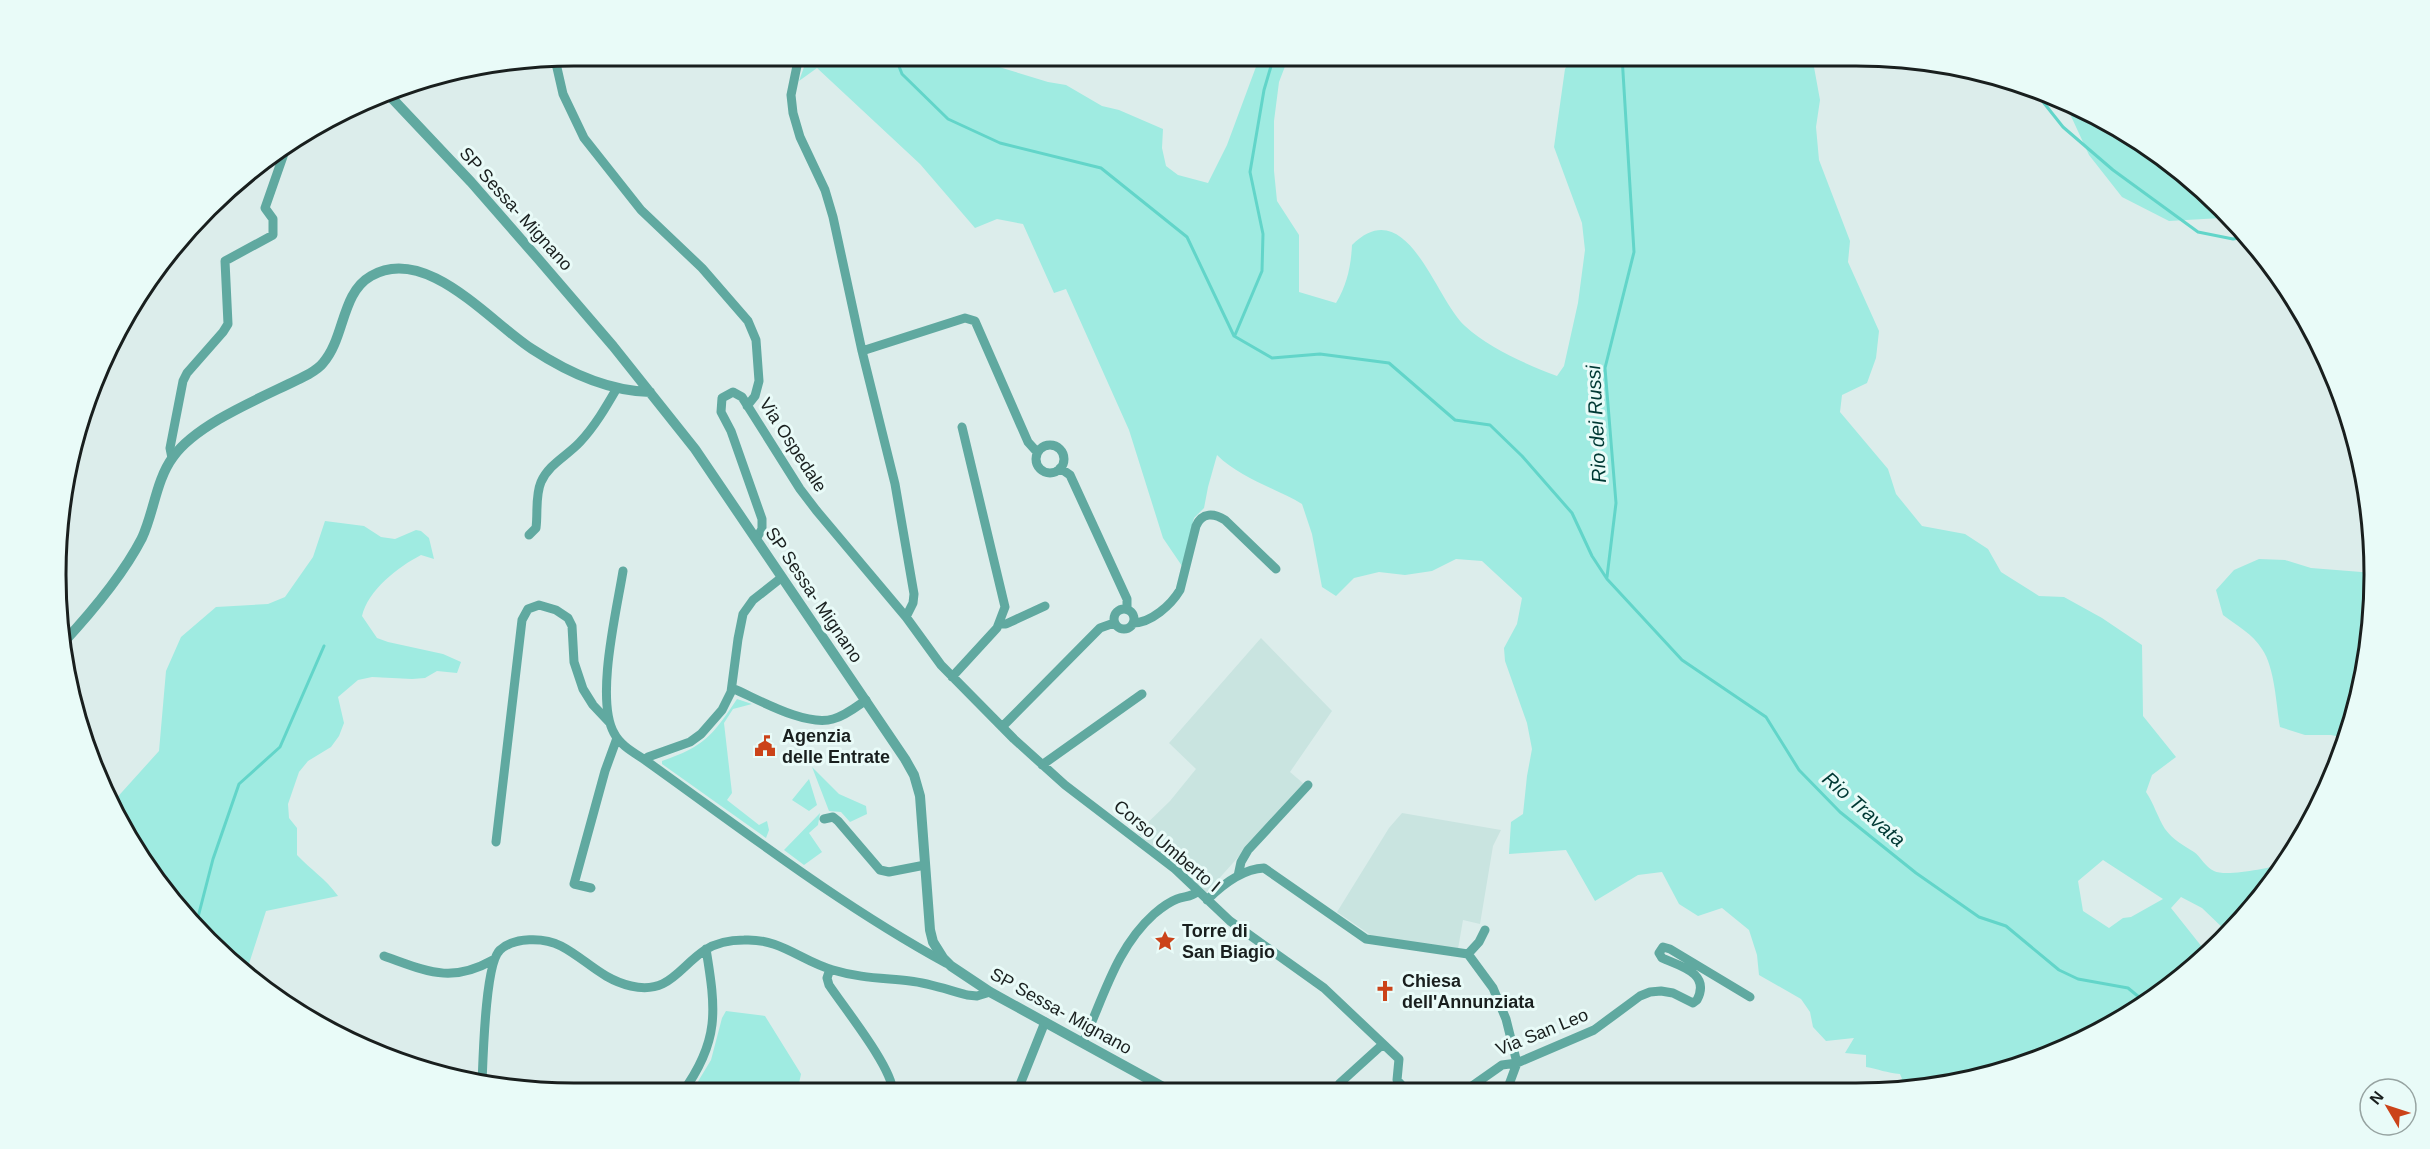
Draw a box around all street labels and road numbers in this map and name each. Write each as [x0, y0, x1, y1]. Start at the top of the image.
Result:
street label: SP Sessa- Mignano [455, 143, 577, 275]
street label: Via Ospedale [755, 394, 831, 496]
street label: SP Sessa- Mignano [761, 524, 867, 666]
street label: Corso Umberto I [1110, 796, 1224, 896]
street label: SP Sessa- Mignano [987, 964, 1135, 1058]
street label: Via San Leo [1493, 1004, 1591, 1060]

